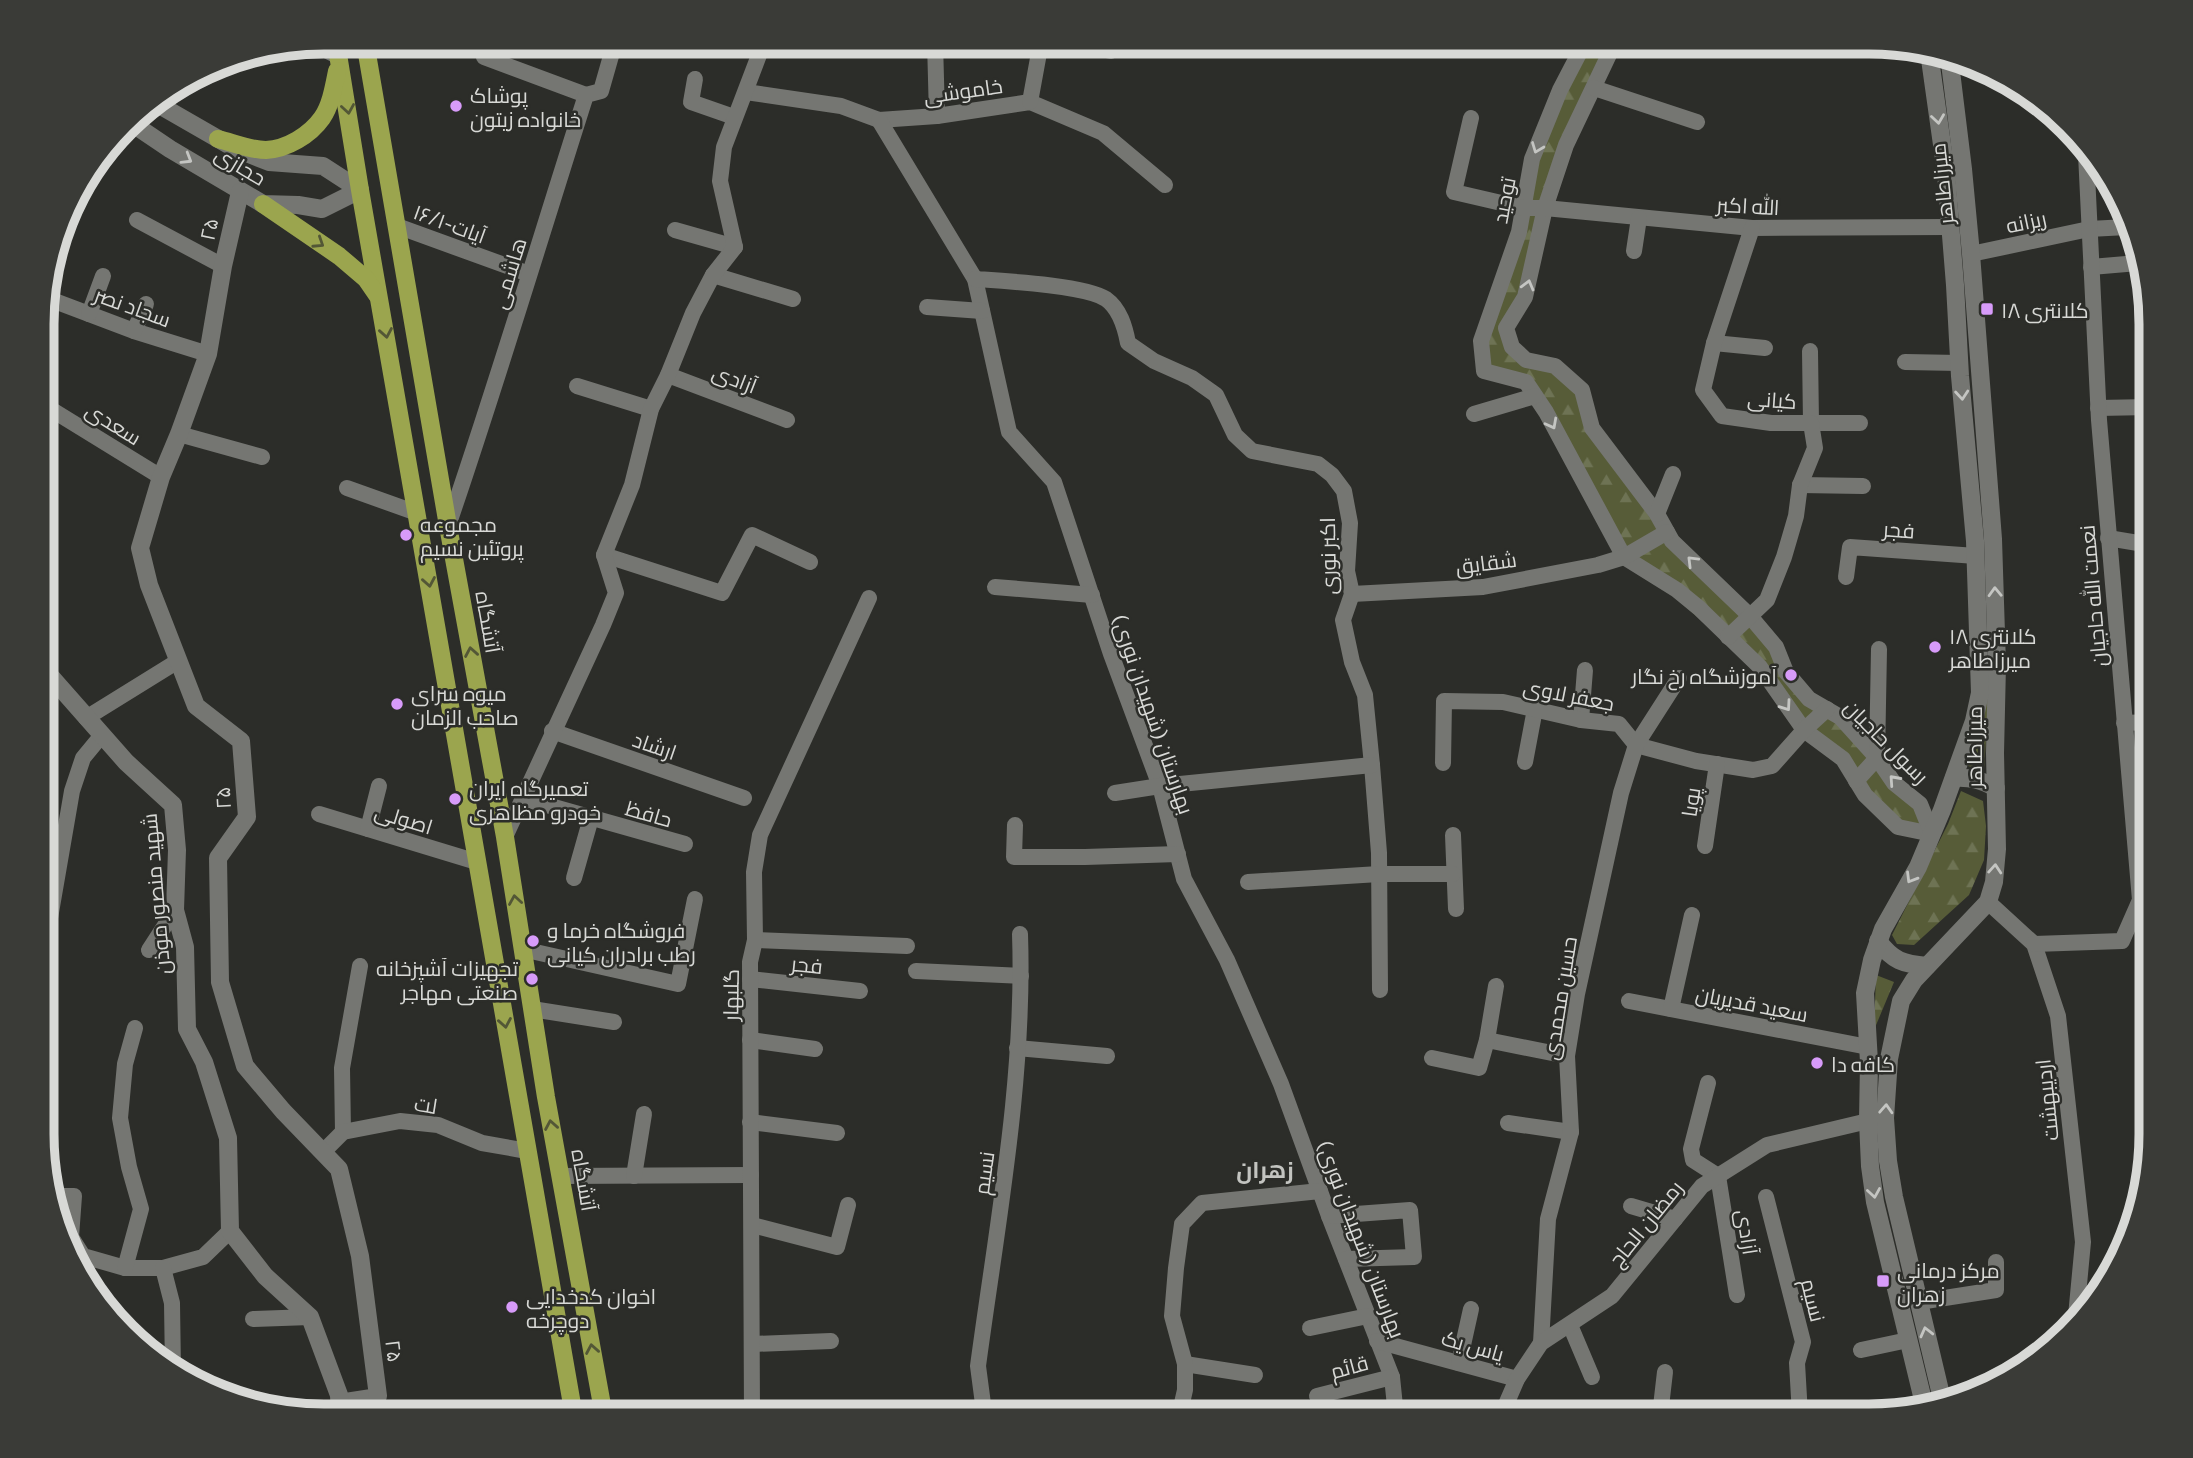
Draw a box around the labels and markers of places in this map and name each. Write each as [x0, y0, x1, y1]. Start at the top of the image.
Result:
place label: پوشاک خانواده زیتون [470, 82, 581, 133]
marker: پوشاک خانواده زیتون [448, 98, 464, 114]
place label: کلانتری ۱۸ [2001, 297, 2089, 324]
marker: کلانتری ۱۸ [1979, 301, 1995, 317]
place label: مجموعه پروتئین نسیم [420, 511, 524, 563]
marker: مجموعه پروتئین نسیم [398, 527, 414, 543]
place label: کلانتری ۱۸ میرزاطاهر [1948, 623, 2037, 673]
marker: کلانتری ۱۸ میرزاطاهر [1927, 639, 1943, 655]
place label: آموزشگاه رخ نگار [1631, 663, 1777, 691]
marker: آموزشگاه رخ نگار [1783, 667, 1799, 683]
place label: میوه سرای صاحب الزمان [411, 680, 519, 731]
marker: میوه سرای صاحب الزمان [389, 696, 405, 712]
place label: تعمیرگاه ایران خودرو مظاهری [469, 775, 601, 826]
marker: تعمیرگاه ایران خودرو مظاهری [447, 791, 463, 807]
place label: فروشگاه خرما و رطب برادران کیانی [547, 917, 696, 968]
marker: فروشگاه خرما و رطب برادران کیانی [525, 933, 541, 949]
place label: تجهیزات آشپزخانه صنعتی مهاجر [376, 955, 518, 1006]
marker: تجهیزات آشپزخانه صنعتی مهاجر [524, 971, 540, 987]
place label: کافه دا [1831, 1051, 1895, 1076]
marker: کافه دا [1809, 1055, 1825, 1071]
place label: مرکز درمانی زهران [1897, 1257, 2000, 1308]
marker: مرکز درمانی زهران [1875, 1273, 1891, 1289]
place label: اخوان کدخدایی دوچرخه [526, 1283, 656, 1335]
marker: اخوان کدخدایی دوچرخه [504, 1299, 520, 1315]

